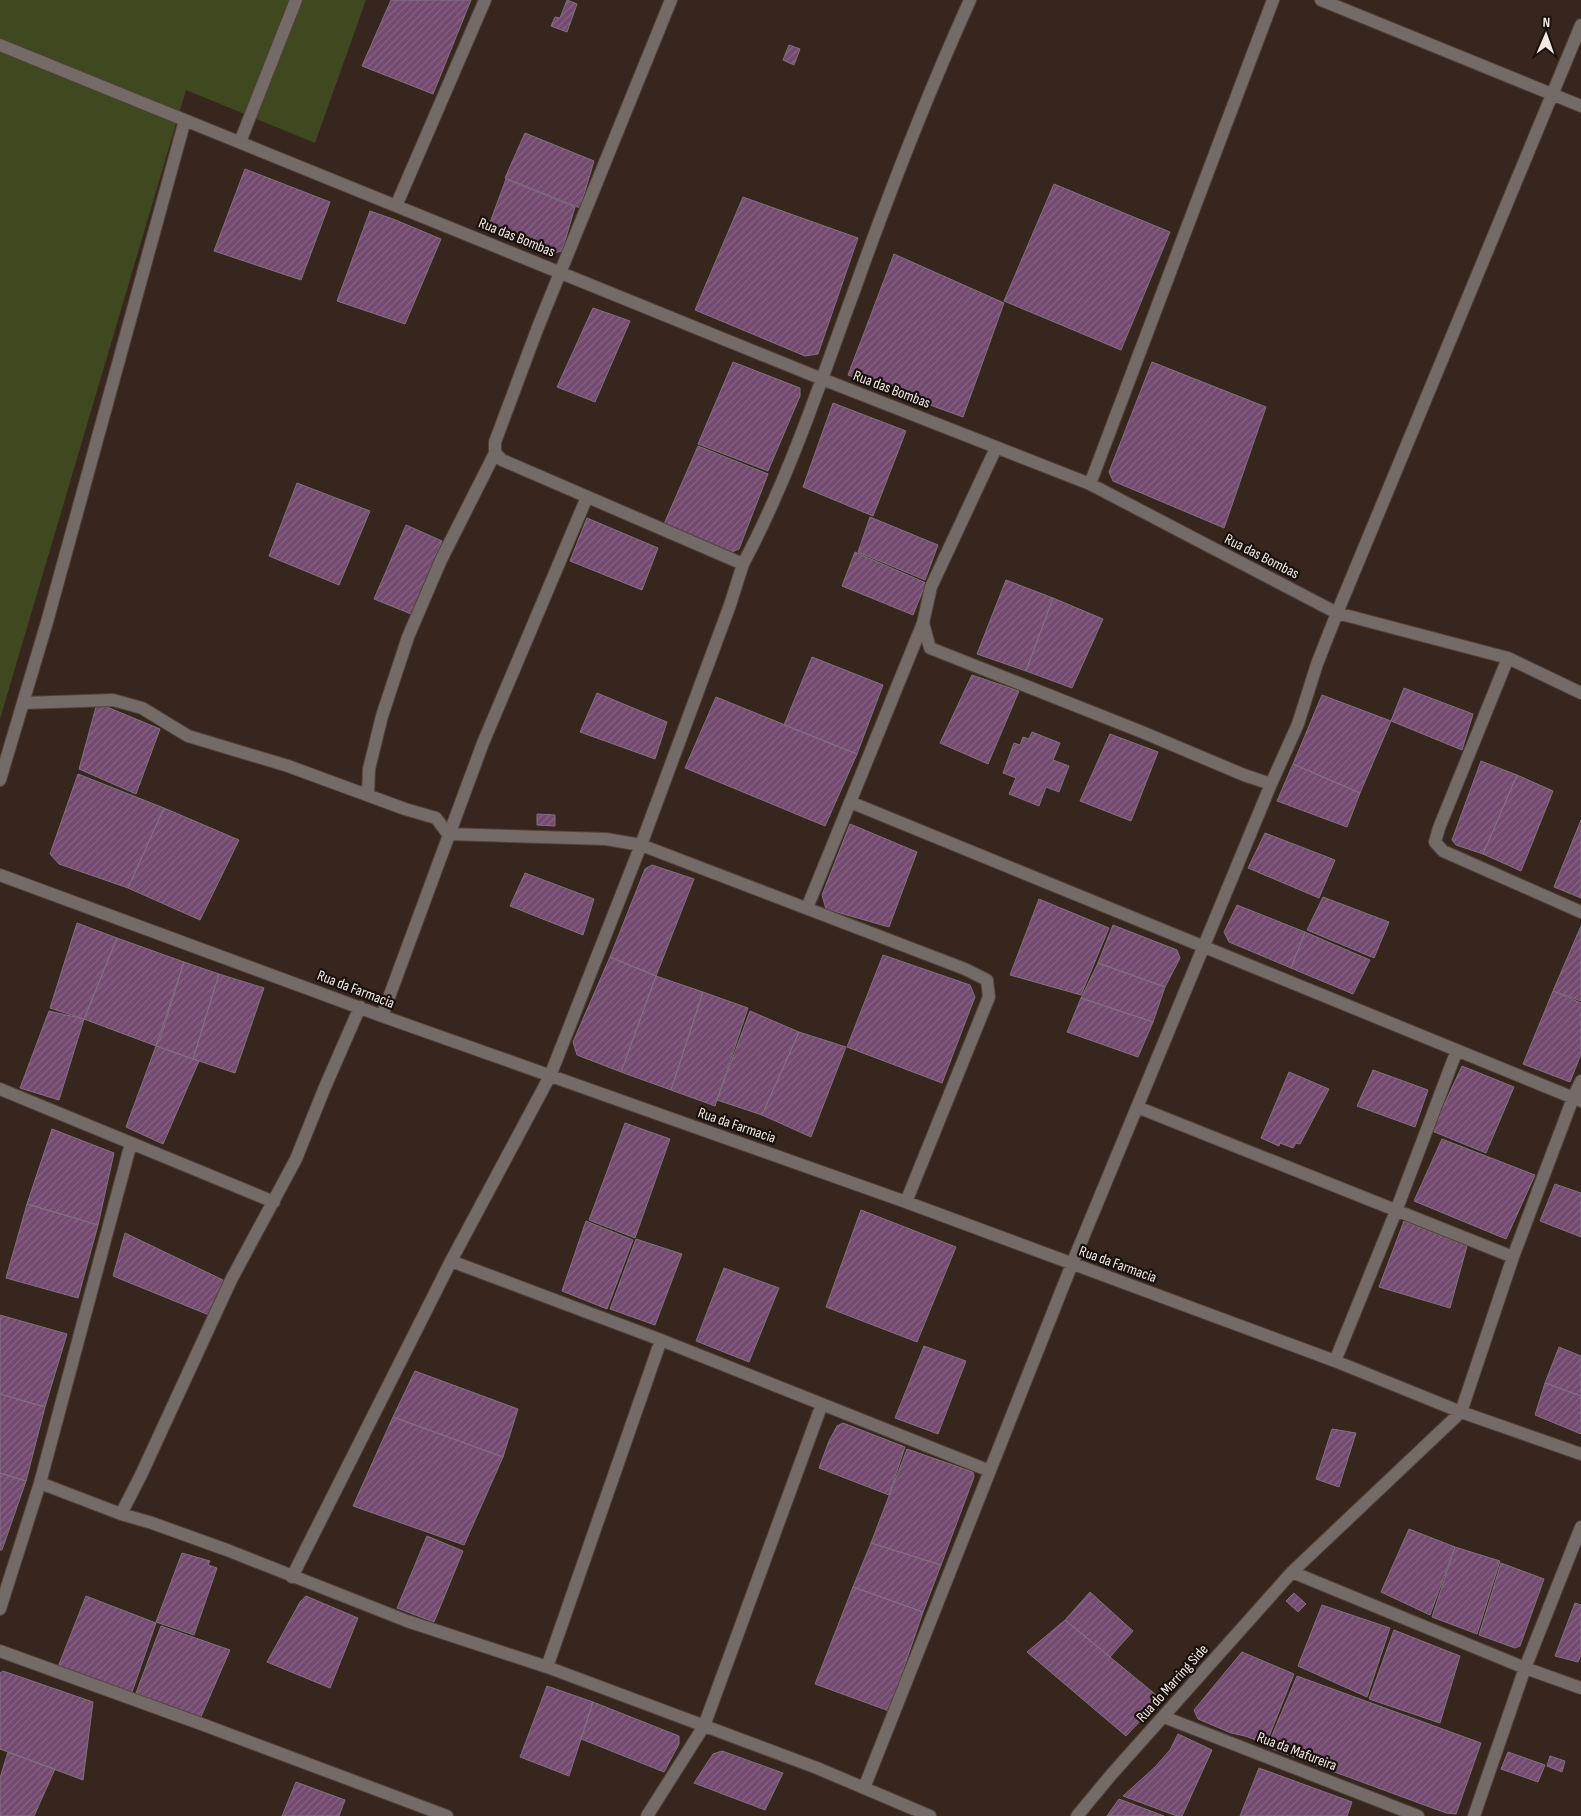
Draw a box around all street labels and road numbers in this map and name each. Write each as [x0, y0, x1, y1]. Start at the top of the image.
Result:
street label: Rua das Bombas [476, 213, 558, 261]
street label: Rua das Bombas [851, 366, 933, 413]
street label: Rua das Bombas [1221, 530, 1302, 583]
street label: Rua da Farmacia [314, 966, 397, 1013]
street label: Rua da Farmacia [695, 1103, 779, 1148]
street label: Rua da Farmacia [1076, 1242, 1159, 1287]
street label: Rua do Marring Side [1132, 1640, 1212, 1726]
street label: Rua da Mafureira [1254, 1728, 1340, 1775]

